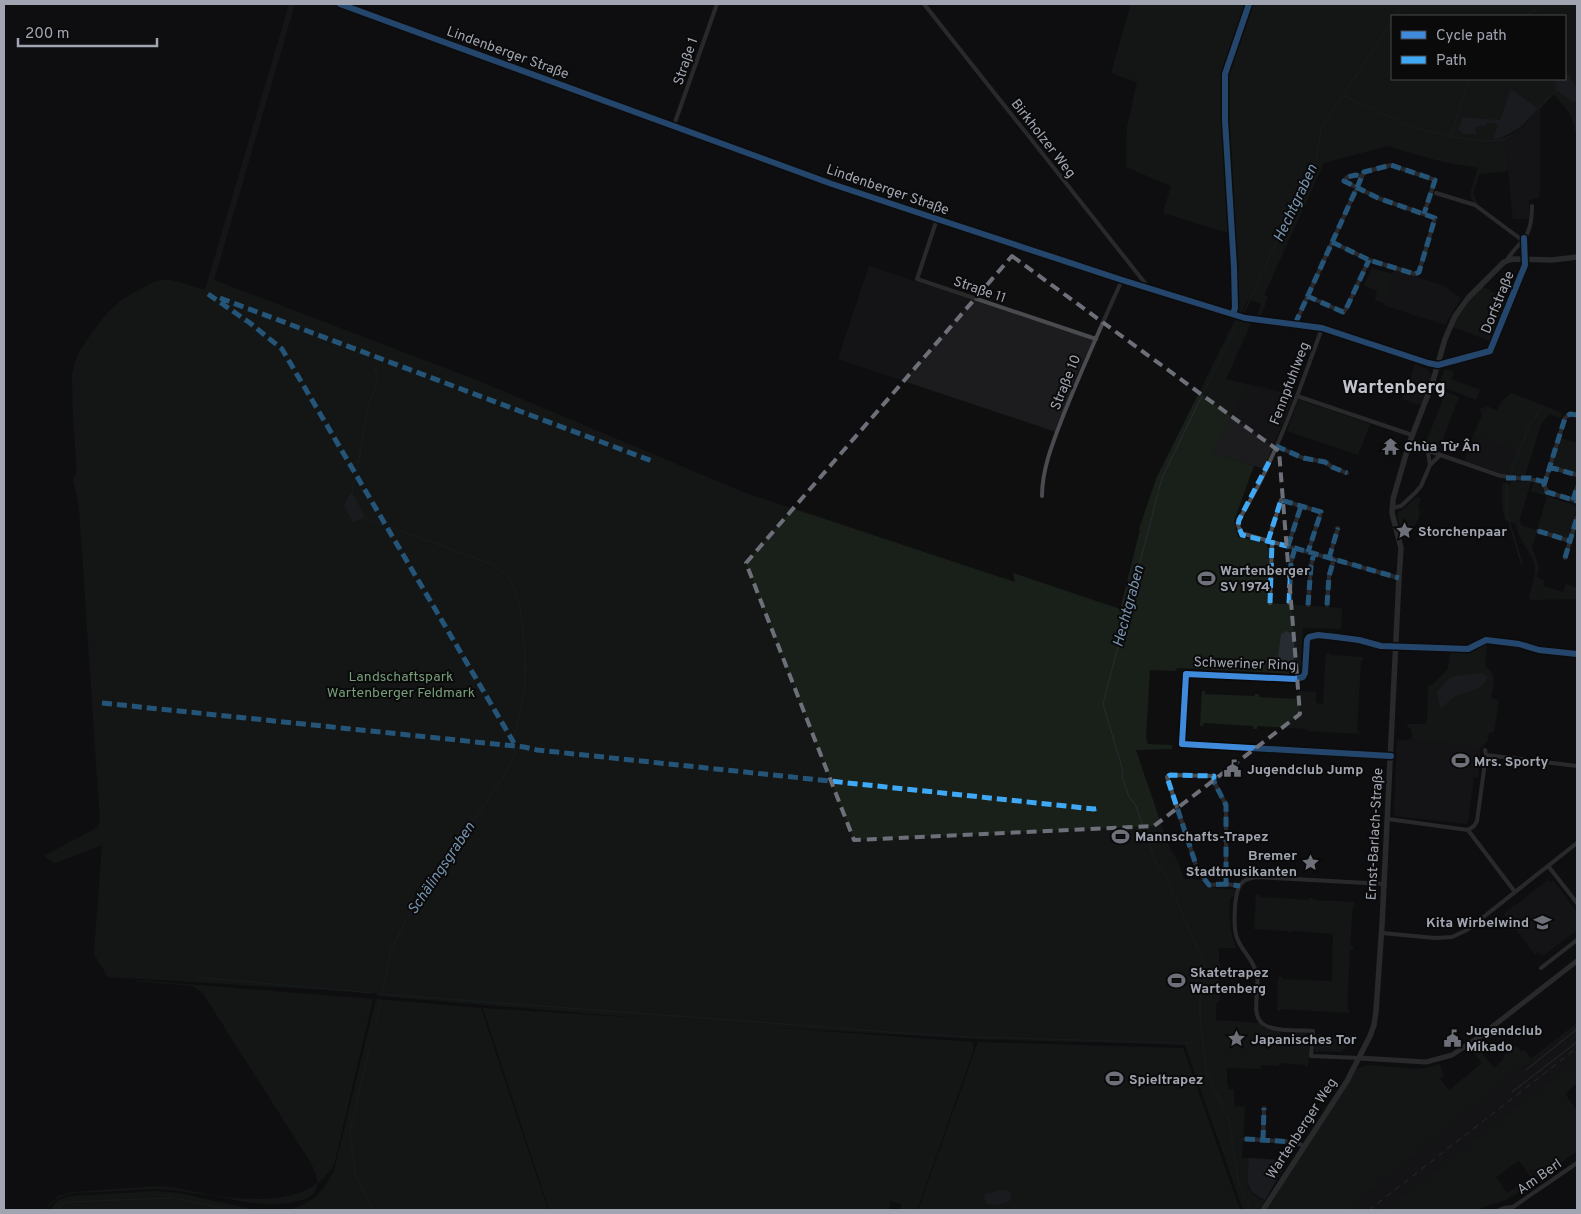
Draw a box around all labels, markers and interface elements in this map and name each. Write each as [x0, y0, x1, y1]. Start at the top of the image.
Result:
scale bar [18, 15, 156, 47]
legend [1391, 15, 1566, 80]
street label: Lindenberger Straße [444, 23, 571, 83]
text: 200 m [25, 25, 70, 44]
text: Cycle path [1436, 27, 1507, 46]
street label: Straße 1 [670, 35, 702, 88]
text: Path [1436, 52, 1467, 71]
street label: Birkholzer Weg [1007, 96, 1079, 182]
street label: Lindenberger Straße [824, 161, 951, 219]
water label: Hechtgraben [1270, 162, 1323, 246]
street label: Dorfstraße [1478, 269, 1519, 336]
street label: Straße 11 [951, 274, 1008, 307]
street label: Fennpfuhlweg [1267, 340, 1314, 427]
street label: Straße 10 [1048, 352, 1085, 413]
district label: Wartenberg [1342, 376, 1446, 400]
temple icon: Chùa Từ Ân [1380, 436, 1400, 456]
place label: Chùa Từ Ân [1404, 438, 1480, 456]
place icon: Storchenpaar [1394, 521, 1414, 541]
place label: Storchenpaar [1418, 524, 1507, 541]
water label: Hechtgraben [1109, 563, 1149, 649]
place label: Wartenberger SV 1974 [1220, 563, 1310, 596]
sports icon: Wartenberger SV 1974 [1196, 568, 1216, 588]
street label: Schweriner Ring [1193, 654, 1297, 675]
park label: Landschaftspark Wartenberger Feldmark [327, 669, 475, 702]
sports icon: Mrs. Sporty [1450, 751, 1470, 771]
place label: Mrs. Sporty [1474, 754, 1549, 771]
public building icon: Jugendclub Jump [1223, 759, 1243, 779]
place label: Jugendclub Jump [1247, 762, 1363, 779]
street label: Ernst-Barlach-Straße [1364, 767, 1387, 901]
water label: Schälingsgraben [404, 819, 480, 919]
sports icon: Mannschafts-Trapez [1111, 826, 1131, 846]
place label: Mannschafts-Trapez [1135, 829, 1269, 846]
place label: Bremer Stadtmusikanten [1186, 848, 1297, 881]
place icon: Bremer Stadtmusikanten [1301, 853, 1321, 873]
school or university icon: Kita Wirbelwind [1533, 912, 1553, 932]
place label: Kita Wirbelwind [1426, 915, 1529, 932]
place label: Skatetrapez Wartenberg [1190, 965, 1269, 998]
sports icon: Skatetrapez Wartenberg [1166, 970, 1186, 990]
place label: Jugendclub Mikado [1466, 1023, 1542, 1056]
public building icon: Jugendclub Mikado [1442, 1028, 1462, 1048]
place icon: Japanisches Tor [1227, 1029, 1247, 1049]
place label: Japanisches Tor [1251, 1032, 1357, 1049]
sports icon: Spieltrapez [1105, 1069, 1125, 1089]
place label: Spieltrapez [1129, 1072, 1203, 1089]
street label: Wartenberger Weg [1263, 1075, 1341, 1183]
street label: Am Berl [1514, 1156, 1565, 1199]

